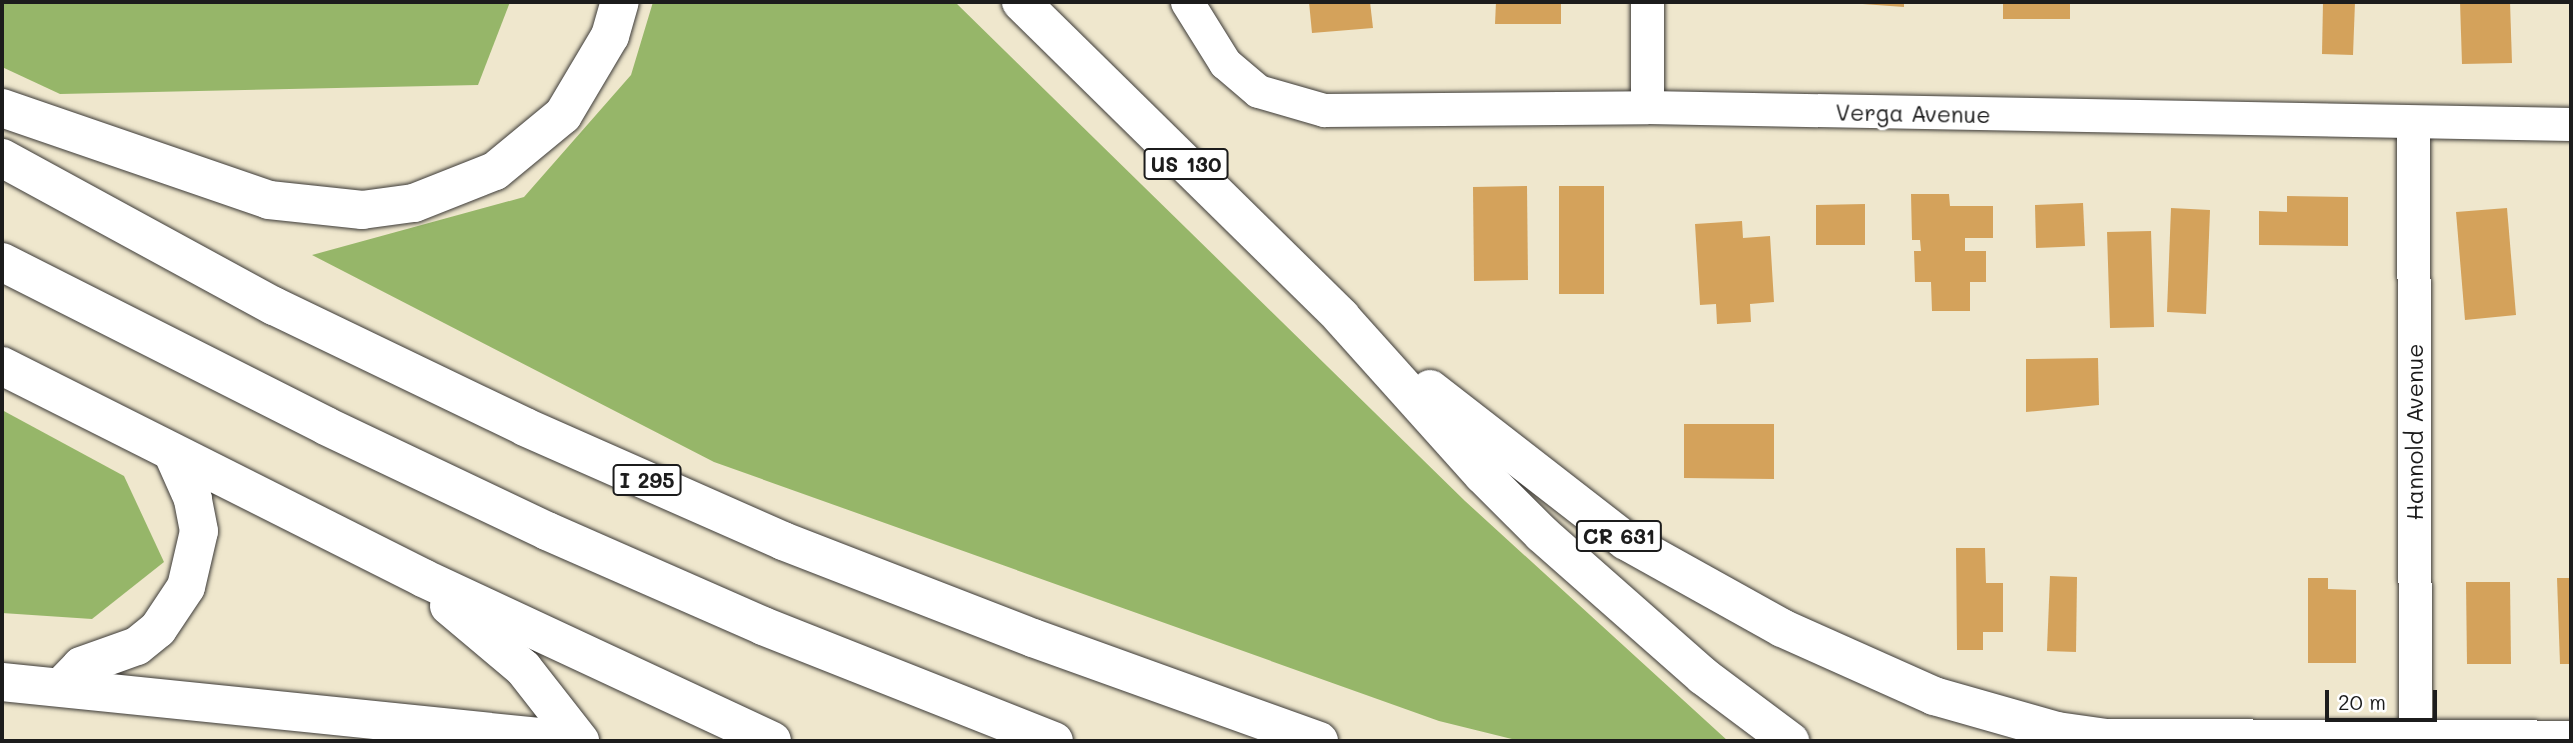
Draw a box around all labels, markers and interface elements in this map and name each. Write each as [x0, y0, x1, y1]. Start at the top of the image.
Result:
street label: Verga Avenue [1835, 98, 1991, 128]
road number: US 130 [1142, 146, 1230, 182]
street label: Hannold Avenue [2400, 343, 2428, 521]
road number: I 295 [612, 462, 682, 498]
road number: CR 631 [1575, 518, 1663, 554]
scale bar [2328, 676, 2440, 720]
text: 20 m [2338, 688, 2386, 715]

